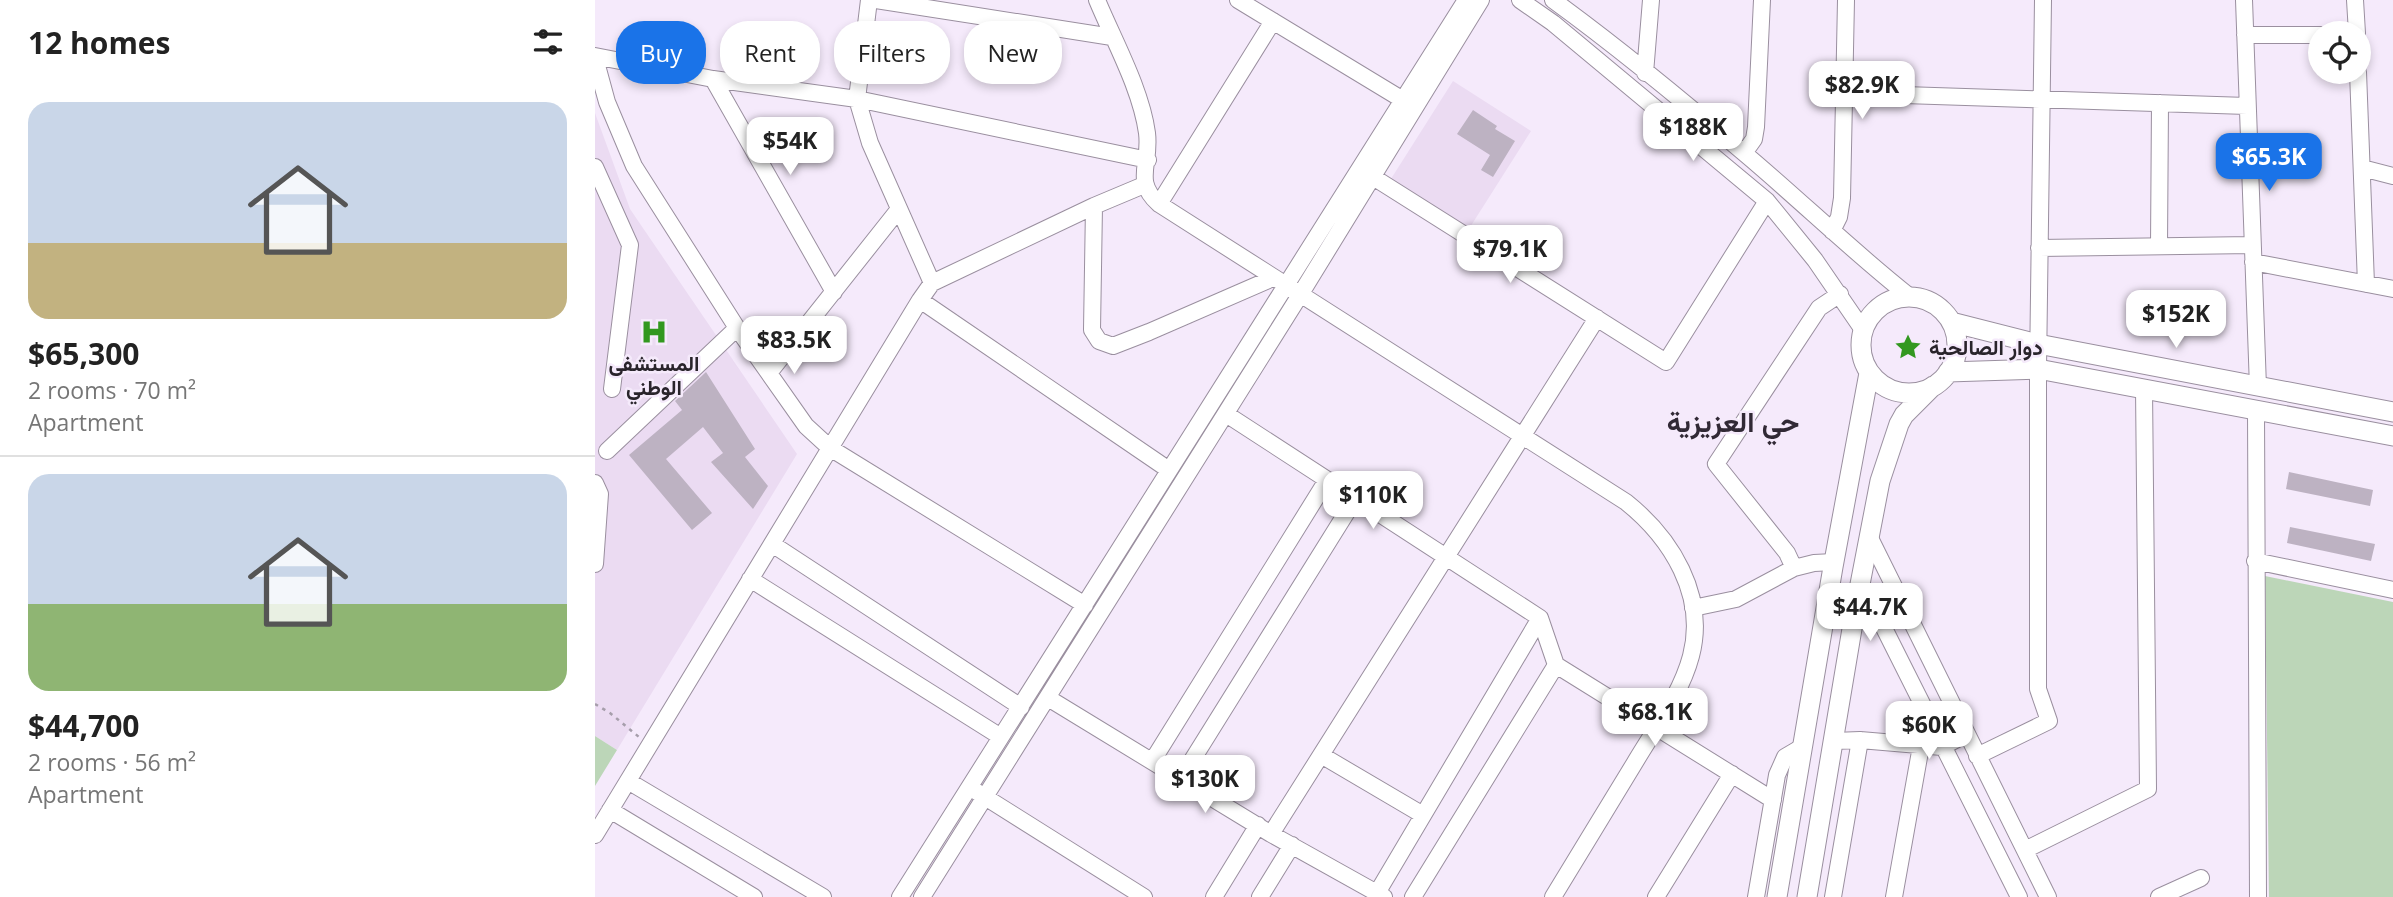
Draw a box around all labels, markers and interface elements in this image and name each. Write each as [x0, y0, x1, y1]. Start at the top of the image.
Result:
chip: Buy [616, 21, 706, 84]
chip: Rent [720, 21, 820, 84]
chip: Filters [834, 21, 950, 84]
chip: New [964, 21, 1062, 84]
map controls [2308, 21, 2371, 84]
button: locate [2308, 21, 2371, 84]
text: 12 homes [28, 22, 171, 63]
icon: filters [529, 23, 567, 61]
pin: $82.9K [1805, 61, 1919, 121]
text: $82.9K [1825, 68, 1899, 100]
pin: $188K [1644, 104, 1742, 163]
text: $188K [1659, 110, 1727, 142]
pin: $54K [749, 118, 831, 177]
text: $54K [763, 124, 817, 156]
pin: $65.3K [2212, 134, 2326, 193]
text: $65.3K [2232, 140, 2306, 172]
icon: home [235, 147, 361, 273]
pin: $79.1K [1453, 226, 1567, 285]
text: $79.1K [1473, 232, 1547, 264]
pin: $152K [2127, 290, 2225, 350]
text: $152K [2142, 297, 2210, 329]
pin: $83.5K [737, 316, 851, 376]
hospital icon: المستشفى الوطني [639, 317, 669, 347]
text: $83.5K [757, 323, 831, 355]
place icon: دوار الصالحية [1893, 332, 1923, 362]
text: $65,300 [28, 333, 139, 374]
place label: دوار الصالحية [1929, 333, 2043, 361]
place label: المستشفى الوطني [608, 349, 700, 405]
text: 2 rooms · 70 m² [28, 374, 196, 406]
district label: حي العزيزية [1667, 402, 1799, 446]
text: Apartment [28, 406, 144, 438]
pin: $110K [1324, 472, 1422, 531]
text: $110K [1339, 478, 1407, 510]
icon: home [235, 519, 361, 645]
pin: $44.7K [1813, 584, 1927, 643]
text: $44.7K [1833, 590, 1907, 622]
pin: $68.1K [1598, 688, 1712, 748]
text: $68.1K [1618, 695, 1692, 727]
pin: $60K [1888, 702, 1970, 761]
text: $44,700 [28, 705, 139, 746]
text: $60K [1902, 708, 1956, 740]
text: 2 rooms · 56 m² [28, 746, 196, 778]
pin: $130K [1156, 756, 1254, 815]
text: $130K [1171, 762, 1239, 794]
text: Apartment [28, 778, 144, 810]

